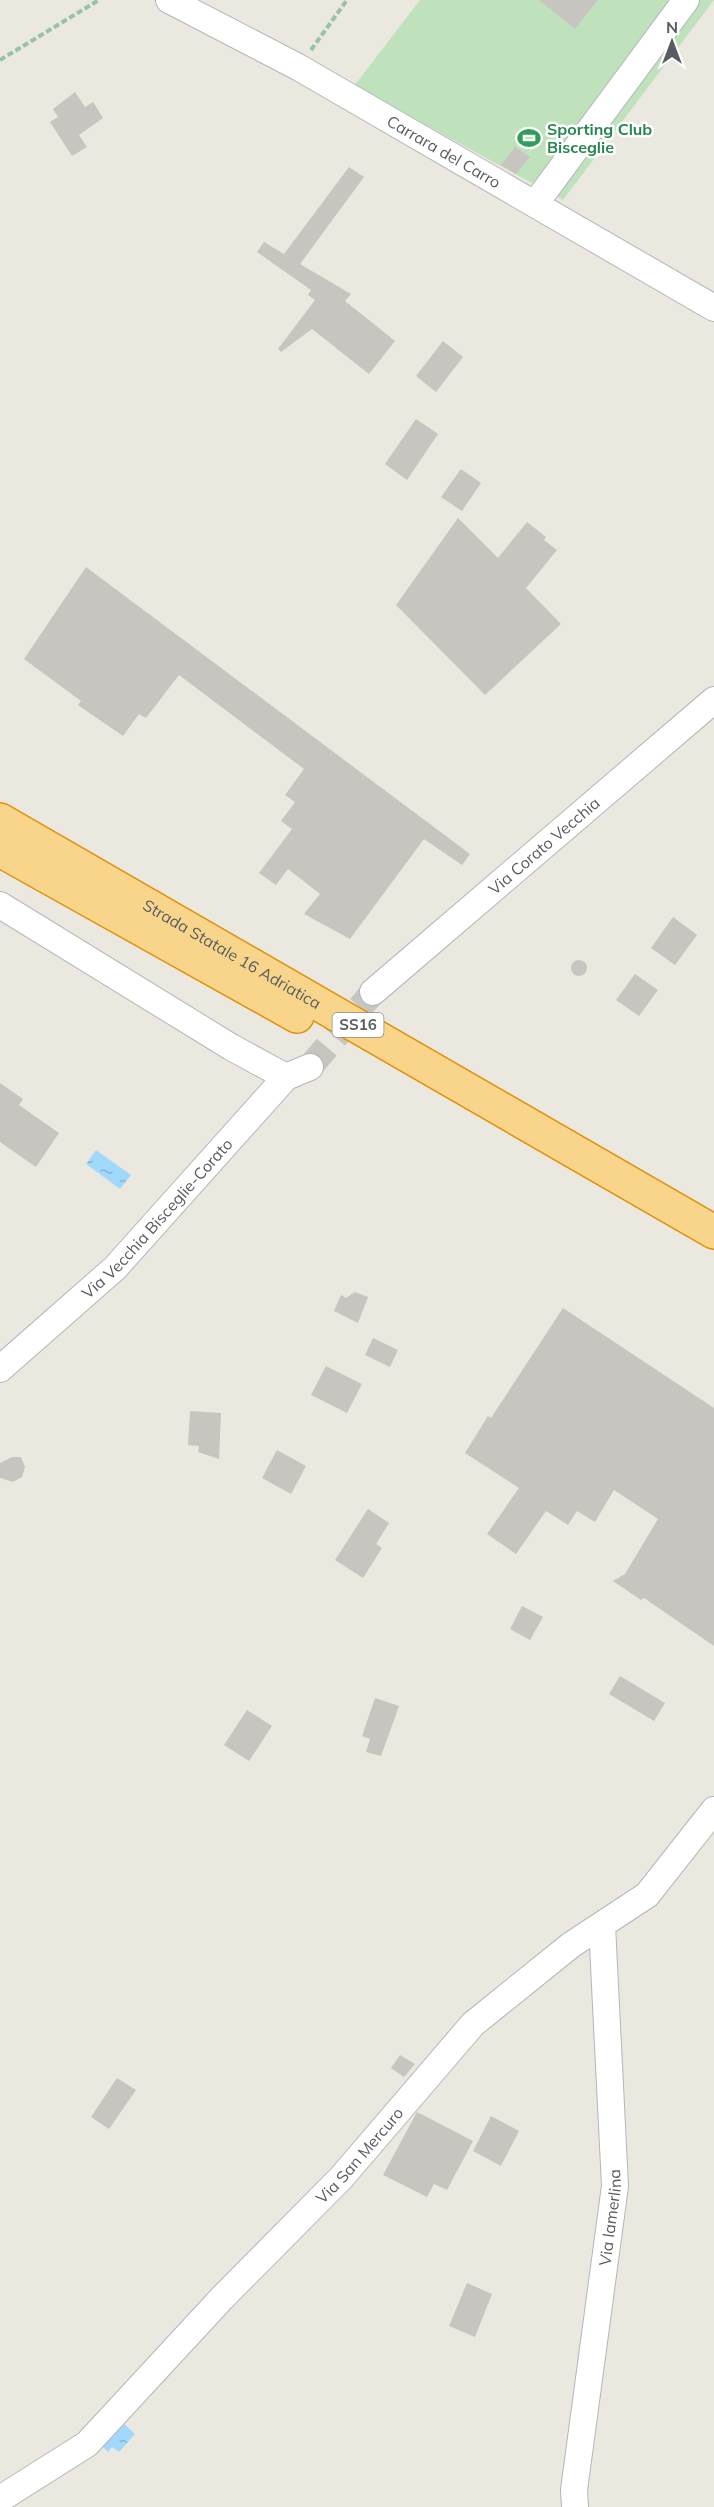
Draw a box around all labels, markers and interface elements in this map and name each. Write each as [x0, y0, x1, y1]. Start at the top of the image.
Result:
north arrow [642, 12, 702, 72]
text: N [666, 17, 678, 37]
street label: Carrara del Carro [383, 111, 504, 192]
place label: Sporting Club Bisceglie [547, 119, 652, 157]
sports icon: Sporting Club Bisceglie [516, 125, 542, 151]
street label: Via Corato Vecchia [484, 793, 604, 899]
street label: Strada Statale 16 Adriatica [140, 895, 325, 1013]
road number: SS16 [332, 1013, 384, 1037]
street label: Via Vecchia Bisceglie-Corato [78, 1134, 237, 1303]
street label: Via San Mercuro [311, 2103, 407, 2208]
street label: Via lamerlina [594, 2169, 625, 2267]

